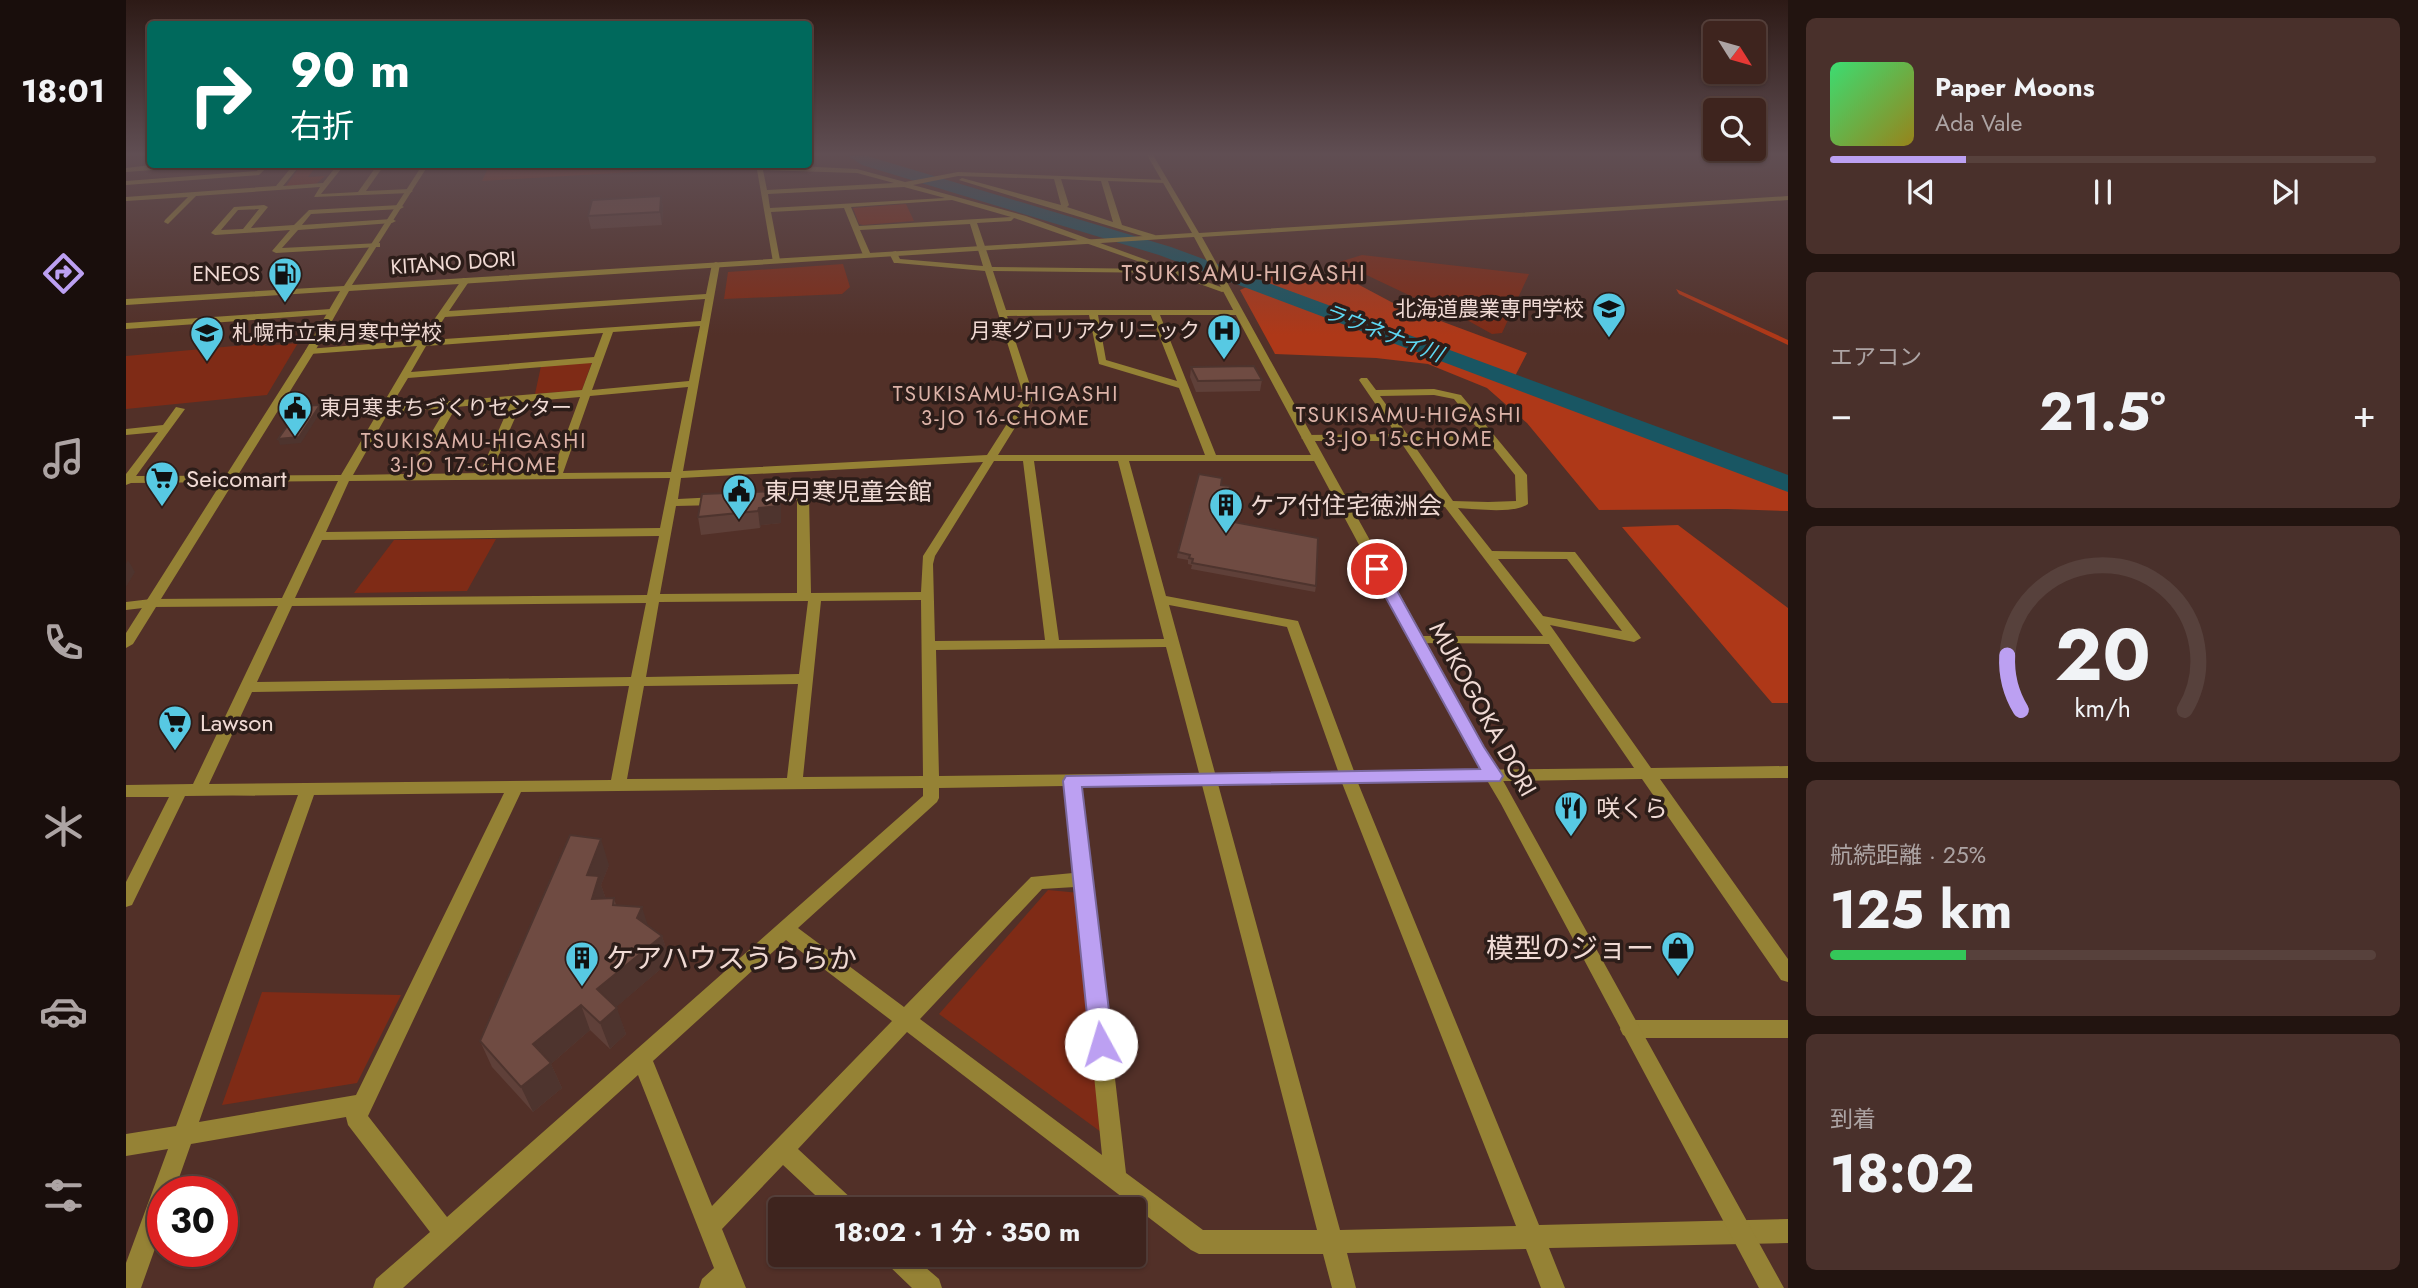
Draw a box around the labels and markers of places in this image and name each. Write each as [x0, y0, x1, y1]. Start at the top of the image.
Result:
fuel station icon: ENEOS [266, 255, 304, 304]
place label: ENEOS [193, 259, 260, 289]
school or university icon: 北海道農業専門学校 [1590, 290, 1628, 339]
place label: 北海道農業専門学校 [1395, 294, 1584, 324]
hospital icon: 月寒グロリアクリニック [1205, 312, 1243, 361]
school or university icon: 札幌市立東月寒中学校 [188, 314, 226, 363]
place label: 月寒グロリアクリニック [970, 316, 1200, 346]
place label: 札幌市立東月寒中学校 [232, 318, 442, 348]
public building icon: 東月寒まちづくりセンター [276, 389, 314, 438]
place label: 東月寒まちづくりセンター [320, 393, 572, 423]
supermarket icon: Seicomart [143, 459, 181, 508]
place label: Seicomart [186, 461, 287, 496]
public building icon: 東月寒児童会館 [720, 472, 758, 521]
place label: 東月寒児童会館 [764, 474, 932, 509]
building icon: ケア付住宅徳洲会 [1207, 486, 1245, 535]
place label: ケア付住宅徳洲会 [1250, 488, 1442, 523]
pin [1347, 539, 1407, 599]
supermarket icon: Lawson [156, 703, 194, 752]
place label: Lawson [200, 705, 274, 740]
restaurant icon: 咲くら [1552, 789, 1590, 838]
place label: 咲くら [1596, 791, 1668, 826]
place label: 模型のジョー [1486, 928, 1654, 969]
shop icon: 模型のジョー [1659, 929, 1697, 978]
place label: ケアハウスうららか [606, 938, 857, 979]
building icon: ケアハウスうららか [563, 939, 601, 988]

